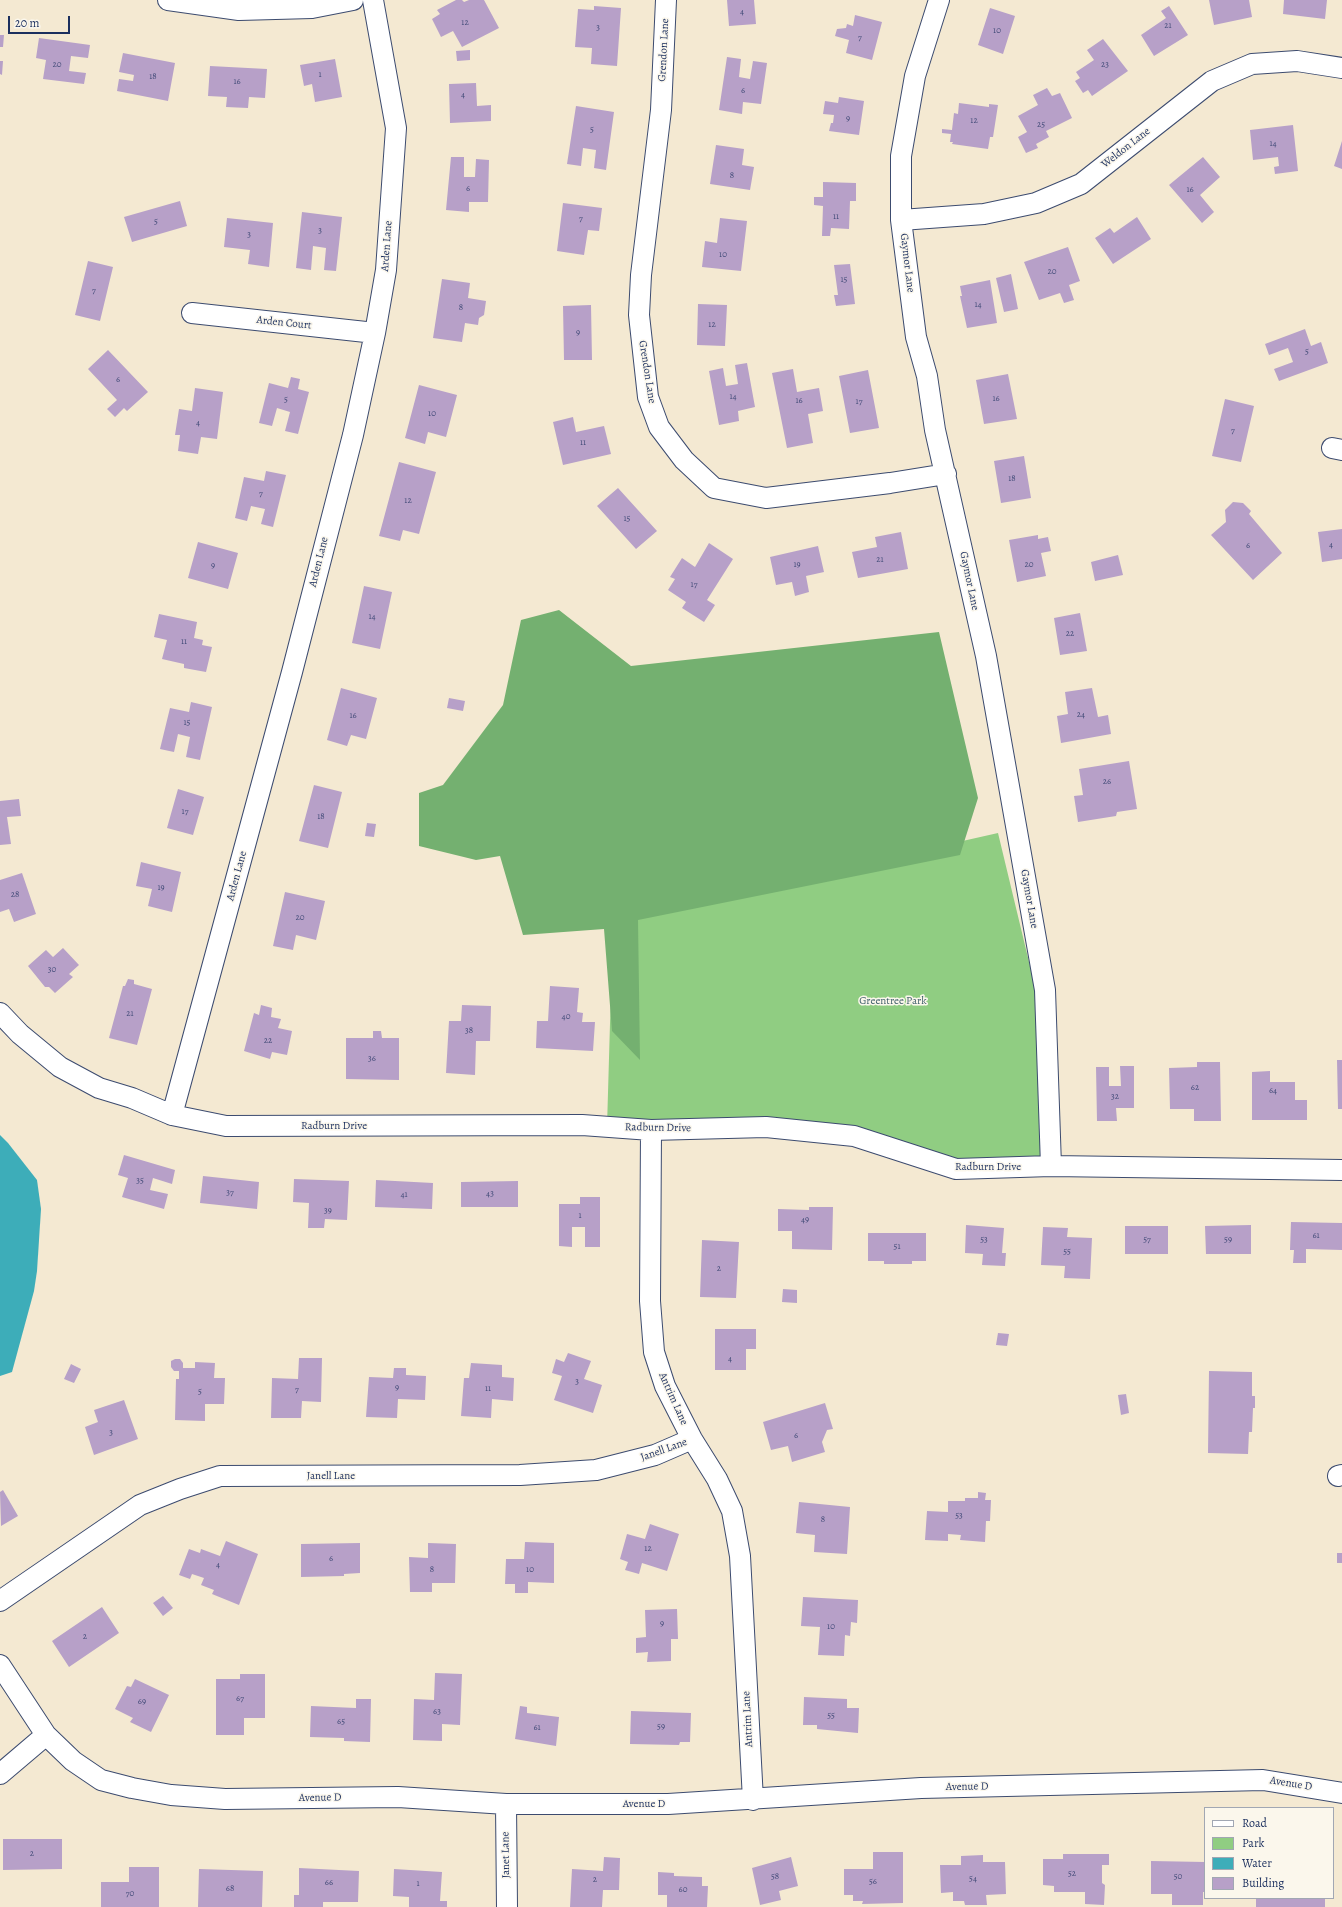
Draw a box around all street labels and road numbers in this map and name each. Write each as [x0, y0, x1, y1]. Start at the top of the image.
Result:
street label: Grendon Lane [656, 18, 672, 82]
street label: Weldon Lane [1099, 125, 1153, 171]
street label: Arden Lane [379, 220, 395, 272]
street label: Gaymor Lane [897, 233, 917, 293]
street label: Arden Court [256, 314, 312, 332]
street label: Grendon Lane [636, 340, 658, 404]
street label: Arden Lane [306, 536, 332, 588]
street label: Gaymor Lane [956, 550, 982, 612]
street label: Arden Lane [224, 850, 250, 902]
street label: Gaymor Lane [1017, 868, 1041, 930]
street label: Radburn Drive [301, 1119, 367, 1133]
street label: Radburn Drive [625, 1121, 691, 1135]
street label: Radburn Drive [955, 1160, 1021, 1174]
street label: Antrim Lane [656, 1371, 690, 1427]
street label: Janell Lane [639, 1435, 689, 1465]
street label: Janell Lane [307, 1469, 355, 1483]
street label: Antrim Lane [740, 1691, 756, 1747]
street label: Avenue D [1269, 1774, 1313, 1794]
street label: Avenue D [946, 1780, 988, 1794]
street label: Avenue D [299, 1791, 341, 1805]
street label: Avenue D [623, 1797, 665, 1811]
street label: Janet Lane [499, 1831, 513, 1879]

